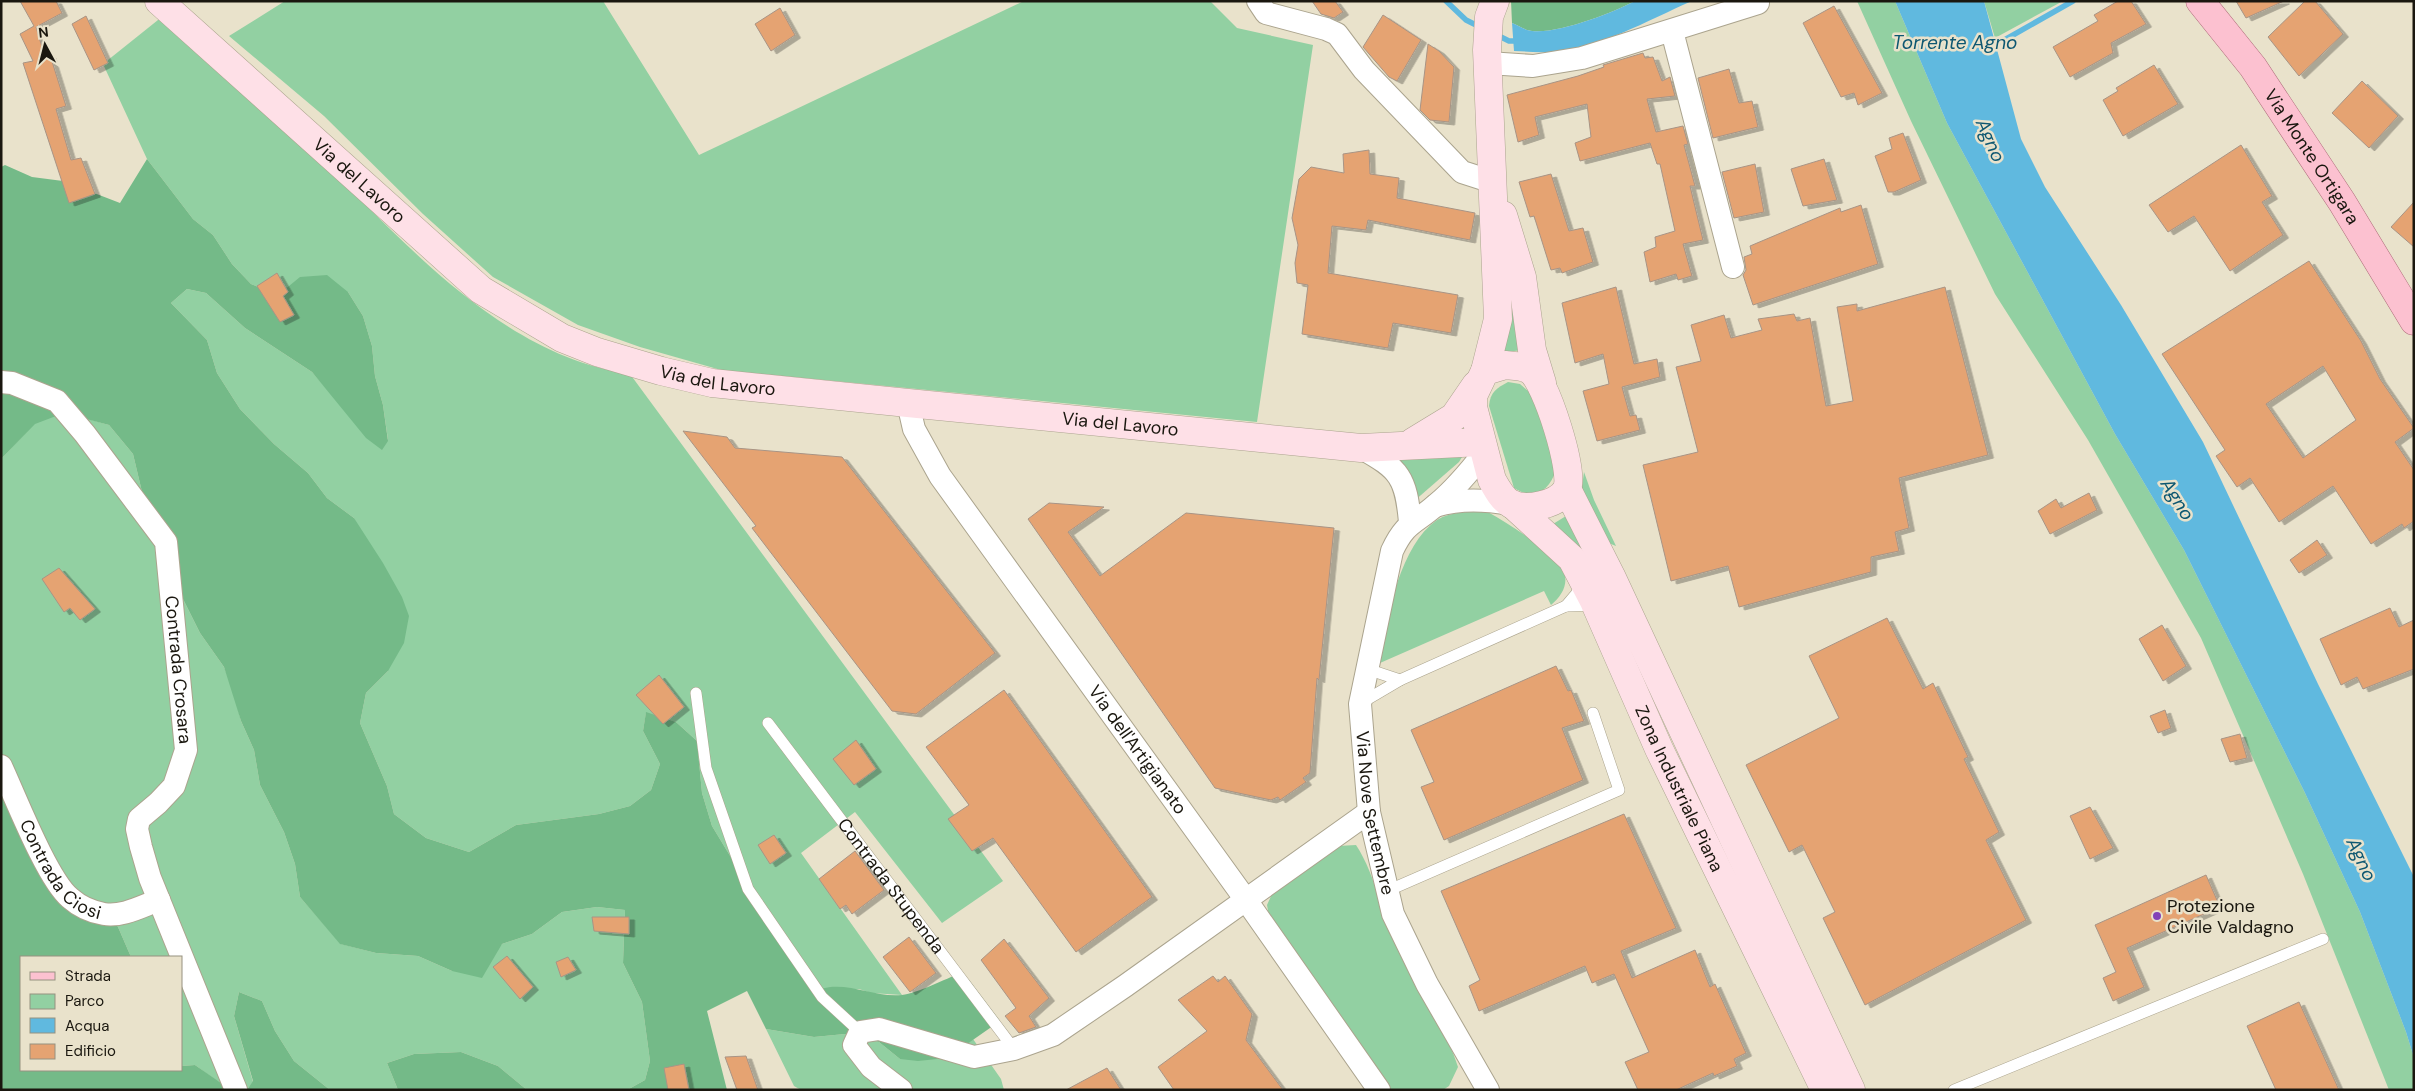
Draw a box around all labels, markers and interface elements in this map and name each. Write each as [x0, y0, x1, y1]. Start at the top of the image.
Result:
north arrow [20, 20, 70, 70]
text: N [37, 23, 50, 42]
water label: Torrente Agno [1893, 30, 2017, 55]
street label: Via Monte Ortigara [2259, 84, 2365, 229]
water label: Agno [1969, 113, 2011, 166]
street label: Via del Lavoro [308, 133, 411, 229]
street label: Via del Lavoro [657, 359, 777, 401]
street label: Via del Lavoro [1061, 406, 1180, 442]
water label: Agno [2154, 473, 2200, 525]
street label: Contrada Crosara [159, 595, 197, 745]
street label: Via dell'Artigianato [1083, 680, 1192, 819]
street label: Zona Industriale Piana [1629, 702, 1729, 876]
street label: Via Nove Settembre [1350, 730, 1400, 897]
street label: Contrada Stupenda [832, 813, 950, 959]
street label: Contrada Ciosi [14, 816, 104, 925]
water label: Agno [2340, 832, 2382, 885]
place label: Protezione Civile Valdagno [2167, 894, 2294, 939]
marker: Protezione Civile Valdagno [2151, 910, 2163, 922]
legend [20, 956, 182, 1071]
text: Strada [65, 966, 111, 986]
text: Parco [65, 991, 104, 1011]
text: Acqua [65, 1016, 109, 1036]
text: Edificio [65, 1041, 116, 1061]

